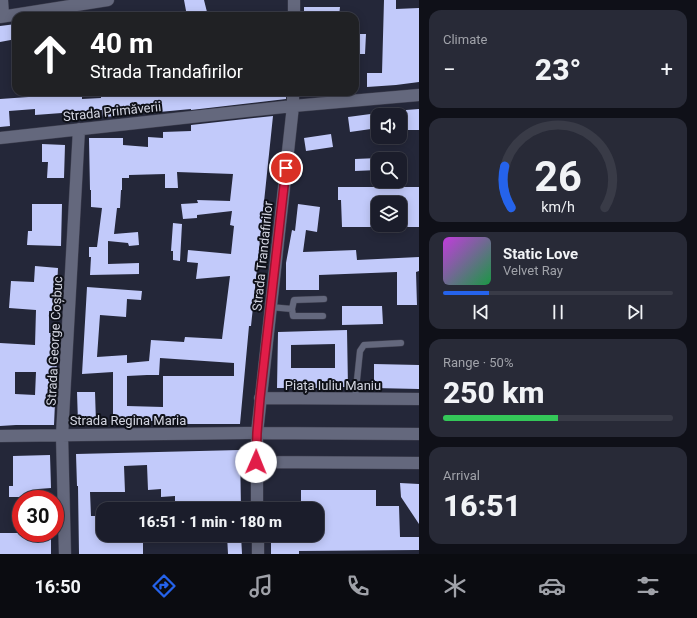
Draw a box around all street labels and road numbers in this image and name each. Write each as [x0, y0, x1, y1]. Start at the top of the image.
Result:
street label: Strada Primăverii [62, 99, 162, 124]
street label: Strada Trandafirilor [249, 200, 276, 312]
street label: Strada George Coșbuc [44, 276, 66, 406]
street label: Piața Iuliu Maniu [285, 378, 381, 394]
street label: Strada Regina Maria [70, 413, 186, 428]

